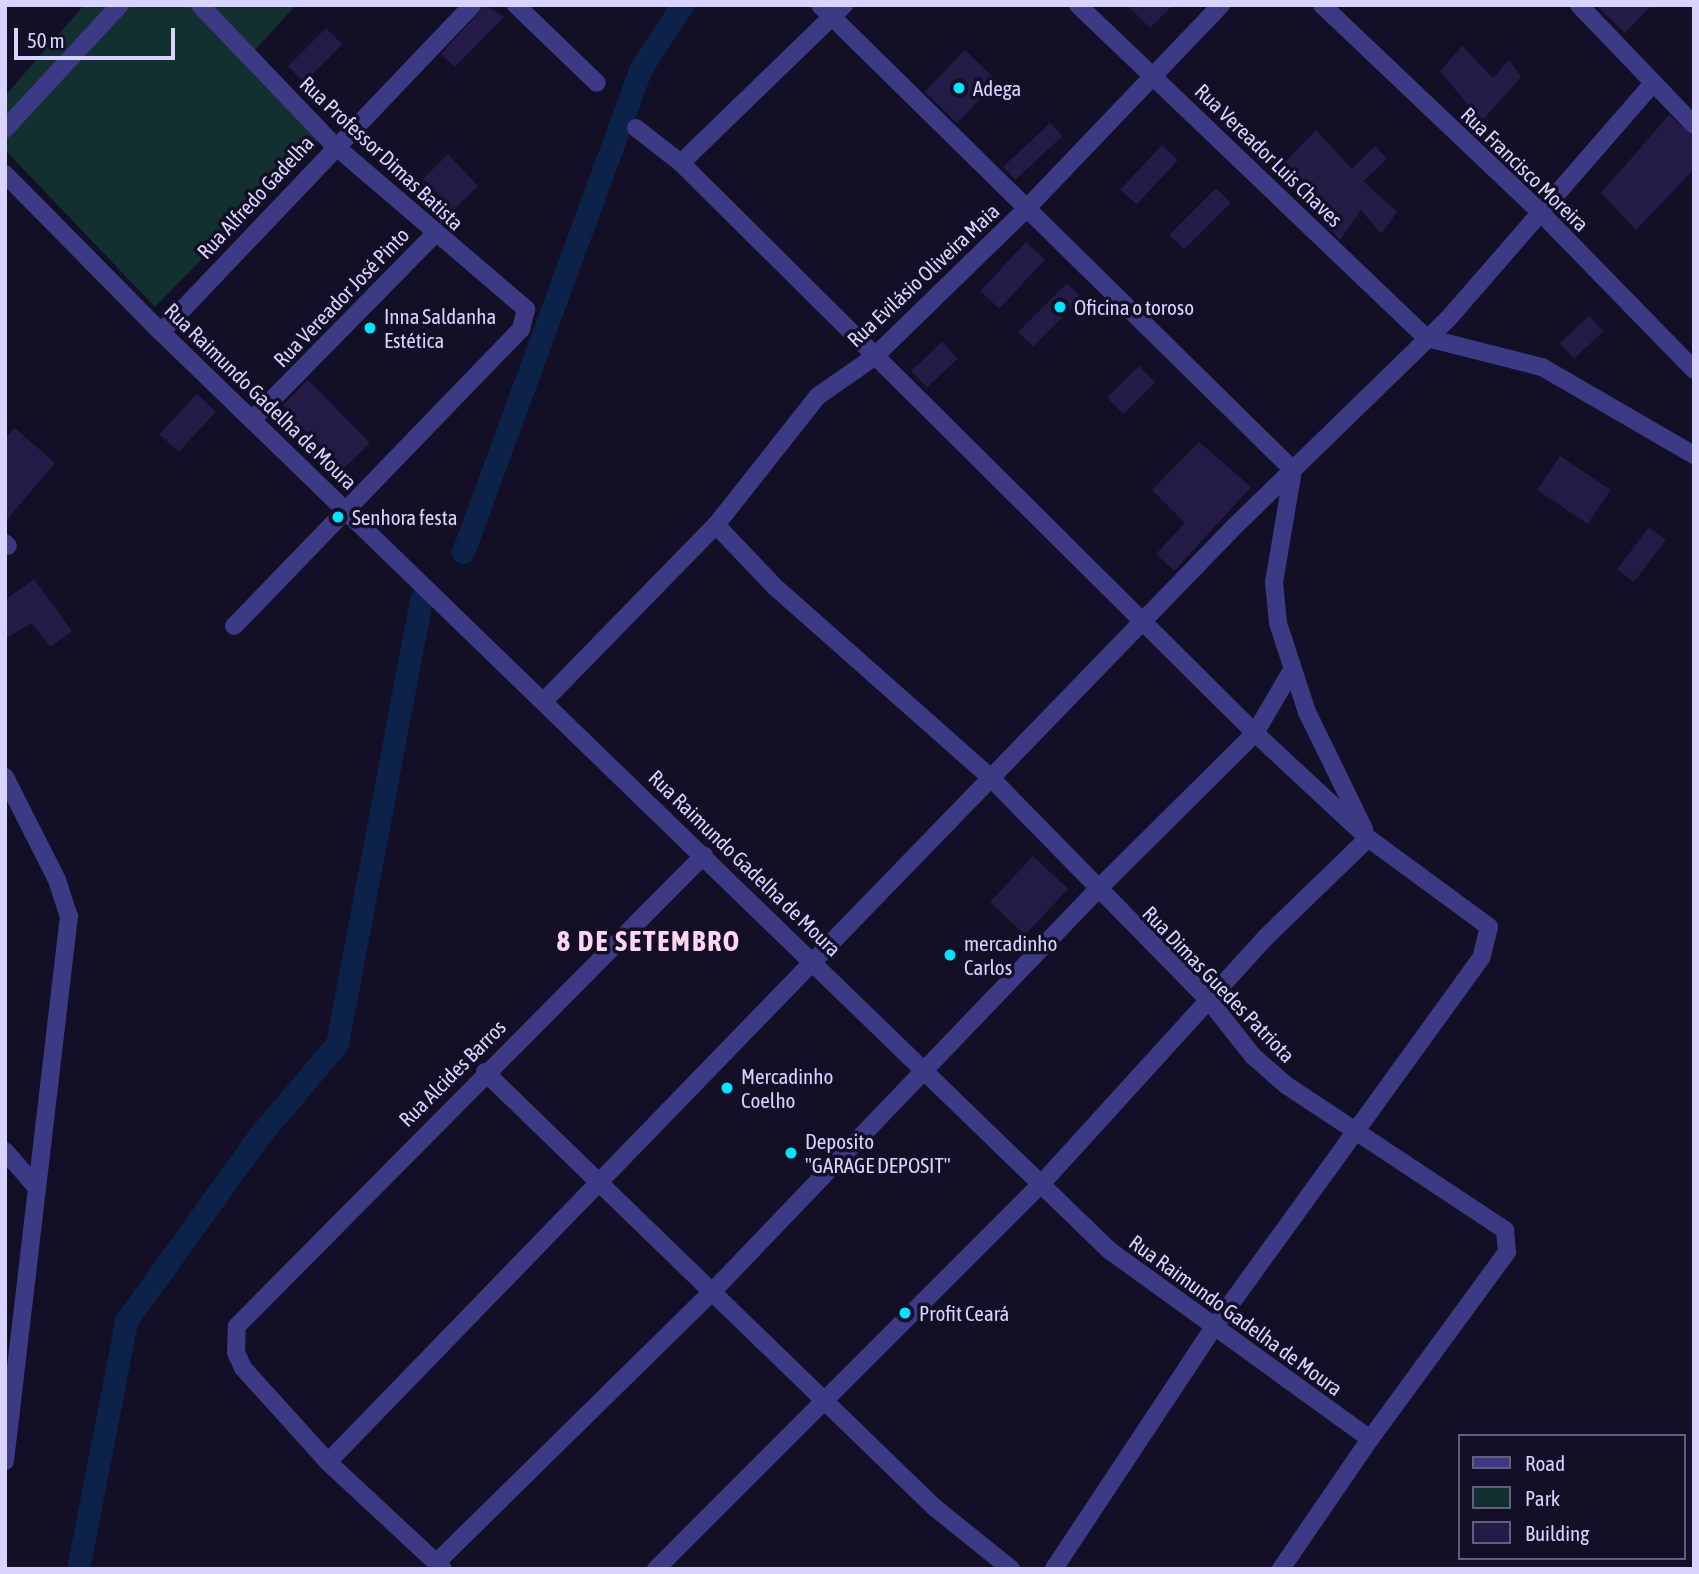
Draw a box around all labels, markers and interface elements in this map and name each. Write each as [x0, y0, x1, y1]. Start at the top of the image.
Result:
scale bar [18, 14, 178, 58]
text: 50 m [27, 28, 65, 52]
street label: Rua Professor Dimas Batista [295, 71, 469, 235]
place label: Adega [973, 75, 1021, 101]
street label: Rua Vereador Luis Chaves [1190, 78, 1348, 232]
marker: Adega [951, 80, 967, 96]
street label: Rua Francisco Moreira [1456, 102, 1594, 236]
street label: Rua Alfredo Gadelha [192, 130, 318, 264]
street label: Rua Evilásio Oliveira Maia [842, 198, 1004, 352]
street label: Rua Vereador José Pinto [268, 222, 414, 372]
place label: Oficina o toroso [1074, 294, 1194, 320]
street label: Rua Raimundo Gadelha de Moura [160, 298, 362, 494]
marker: Oficina o toroso [1052, 299, 1068, 315]
place label: Inna Saldanha Estética [384, 303, 496, 353]
marker: Inna Saldanha Estética [362, 320, 378, 336]
place label: Senhora festa [352, 504, 458, 530]
marker: Senhora festa [330, 509, 346, 525]
street label: Rua Raimundo Gadelha de Moura [644, 765, 846, 961]
street label: Rua Dimas Guedes Patriota [1138, 900, 1300, 1068]
district label: 8 DE SETEMBRO [558, 924, 740, 958]
place label: mercadinho Carlos [964, 930, 1057, 980]
marker: mercadinho Carlos [942, 947, 958, 963]
street label: Rua Alcides Barros [393, 1014, 511, 1132]
place label: Mercadinho Coelho [741, 1063, 833, 1113]
marker: Mercadinho Coelho [719, 1080, 735, 1096]
place label: Deposito "GARAGE DEPOSIT" [805, 1128, 951, 1178]
marker: Deposito "GARAGE DEPOSIT" [783, 1145, 799, 1161]
street label: Rua Raimundo Gadelha de Moura [1125, 1229, 1347, 1401]
place label: Profit Ceará [919, 1300, 1009, 1326]
marker: Profit Ceará [897, 1305, 913, 1321]
legend [1458, 1434, 1685, 1560]
text: Road [1525, 1451, 1565, 1475]
text: Park [1525, 1486, 1560, 1510]
text: Building [1525, 1521, 1589, 1545]

